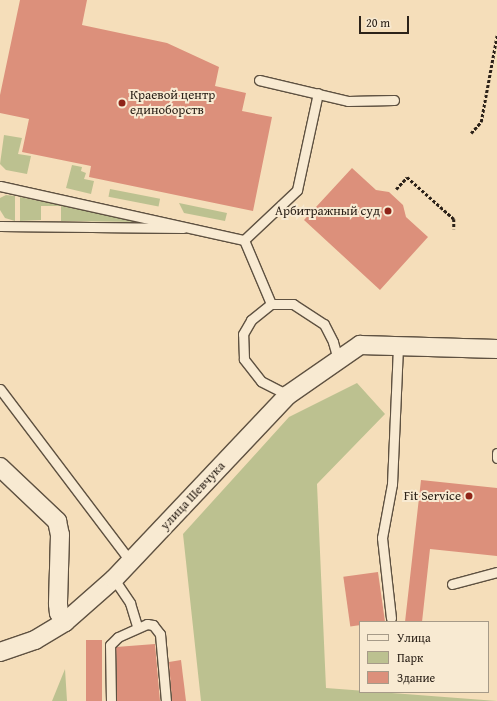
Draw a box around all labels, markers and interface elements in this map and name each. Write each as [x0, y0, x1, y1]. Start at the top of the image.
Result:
scale bar [361, 8, 411, 34]
text: 20 m [366, 14, 390, 31]
place label: Краевой центр единоборств [130, 88, 215, 119]
marker: Краевой центр единоборств [117, 98, 127, 108]
place label: Арбитражный суд [275, 203, 380, 219]
marker: Арбитражный суд [383, 206, 393, 216]
street label: улица Шевчука [157, 459, 229, 533]
place label: Fit Service [404, 488, 461, 504]
marker: Fit Service [464, 491, 474, 501]
legend [359, 621, 489, 693]
text: Улица [397, 629, 431, 646]
text: Парк [397, 649, 423, 666]
text: Здание [397, 669, 435, 686]

